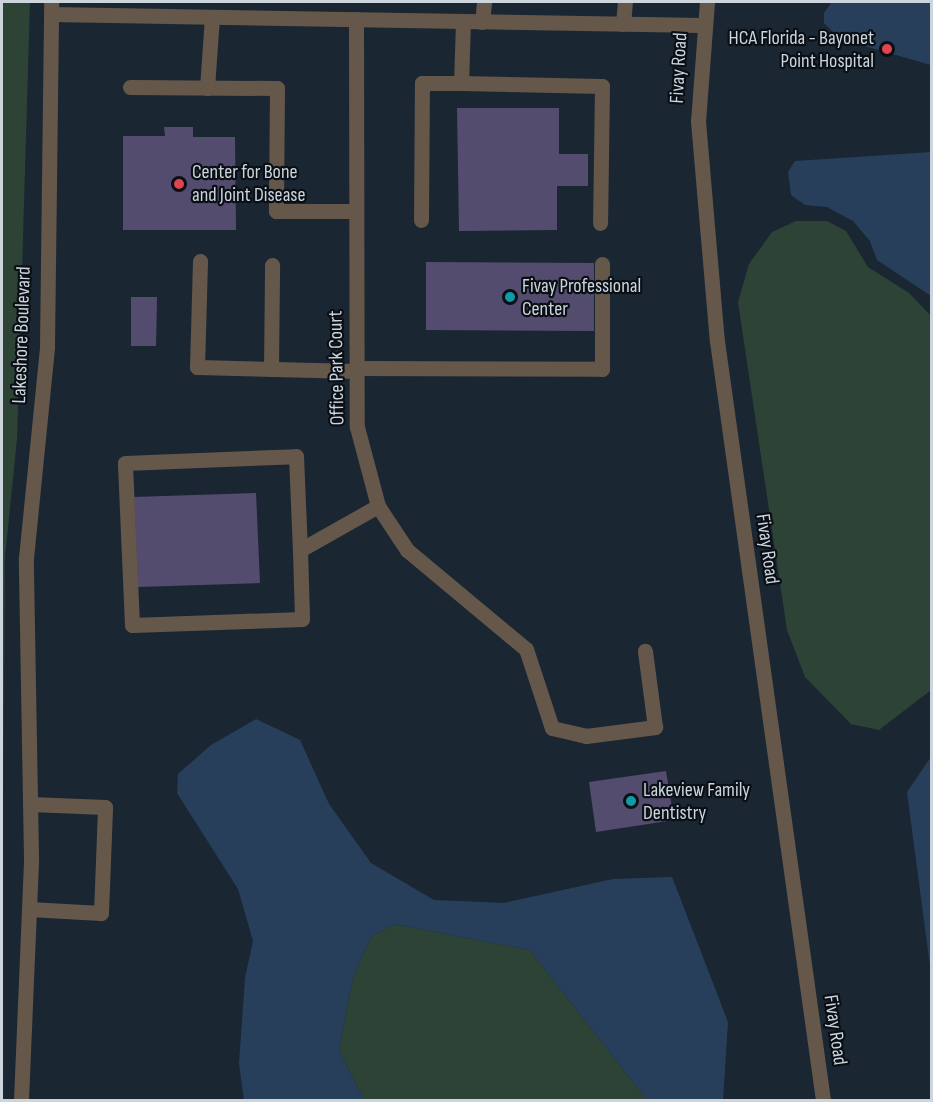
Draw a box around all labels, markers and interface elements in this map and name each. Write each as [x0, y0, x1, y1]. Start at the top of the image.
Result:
place label: HCA Florida - Bayonet Point Hospital [729, 26, 874, 73]
street label: Fivay Road [665, 32, 693, 104]
marker: HCA Florida - Bayonet Point Hospital [878, 40, 896, 58]
place label: Center for Bone and Joint Disease [192, 160, 306, 207]
marker: Center for Bone and Joint Disease [170, 175, 188, 193]
street label: Lakeshore Boulevard [8, 266, 36, 404]
place label: Fivay Professional Center [522, 274, 641, 321]
marker: Fivay Professional Center [503, 290, 517, 304]
street label: Office Park Court [324, 310, 350, 426]
street label: Fivay Road [750, 512, 784, 586]
place label: Lakeview Family Dentistry [643, 778, 750, 825]
marker: Lakeview Family Dentistry [624, 794, 638, 808]
street label: Fivay Road [818, 993, 852, 1067]

